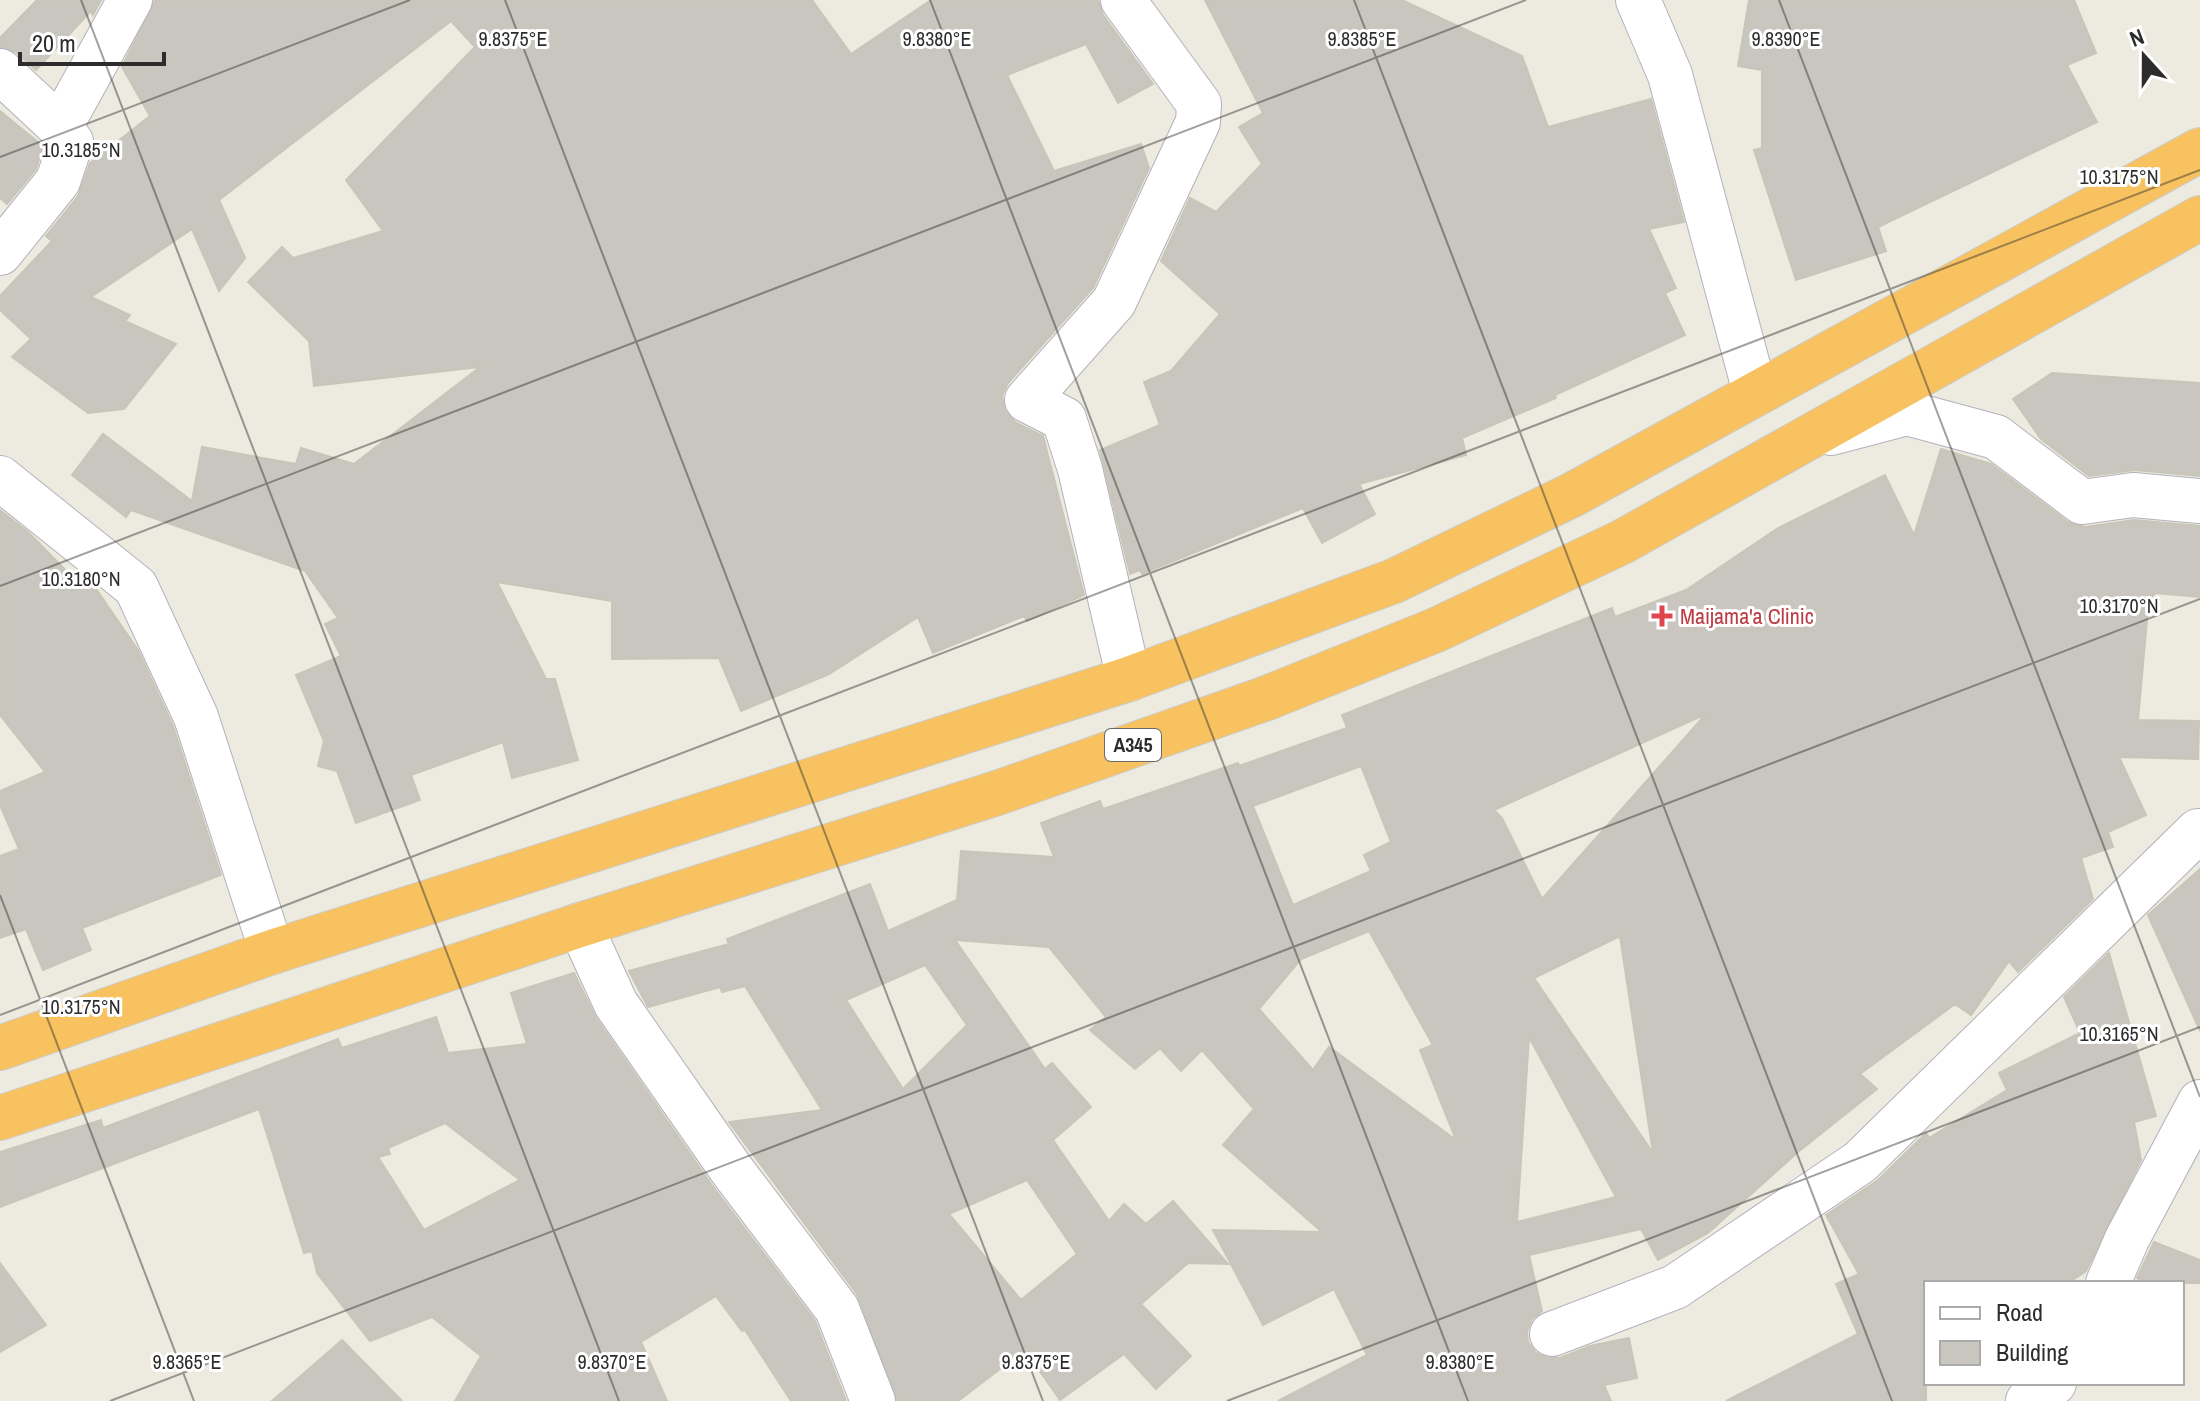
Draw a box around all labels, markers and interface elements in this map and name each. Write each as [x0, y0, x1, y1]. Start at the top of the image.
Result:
scale bar [20, 16, 164, 66]
north arrow [2104, 16, 2184, 96]
text: N [2125, 21, 2148, 54]
text: 9.8375°E [478, 25, 548, 52]
text: 9.8380°E [902, 25, 972, 52]
text: 9.8385°E [1327, 25, 1397, 52]
text: 9.8390°E [1751, 25, 1821, 52]
text: 20 m [32, 27, 76, 59]
text: 10.3185°N [41, 136, 121, 163]
text: 10.3175°N [2079, 163, 2159, 190]
text: 10.3180°N [41, 565, 121, 592]
text: 10.3170°N [2079, 592, 2159, 619]
place label: Maijama'a Clinic [1680, 601, 1814, 631]
marker: Maijama'a Clinic [1651, 605, 1673, 627]
road number: A345 [1105, 729, 1161, 761]
text: 10.3175°N [41, 993, 121, 1020]
text: 10.3165°N [2079, 1020, 2159, 1047]
legend [1924, 1281, 2184, 1385]
text: Road [1996, 1296, 2043, 1328]
text: Building [1996, 1336, 2068, 1368]
text: 9.8365°E [152, 1348, 222, 1375]
text: 9.8370°E [577, 1348, 647, 1375]
text: 9.8375°E [1001, 1348, 1071, 1375]
text: 9.8380°E [1425, 1348, 1495, 1375]

